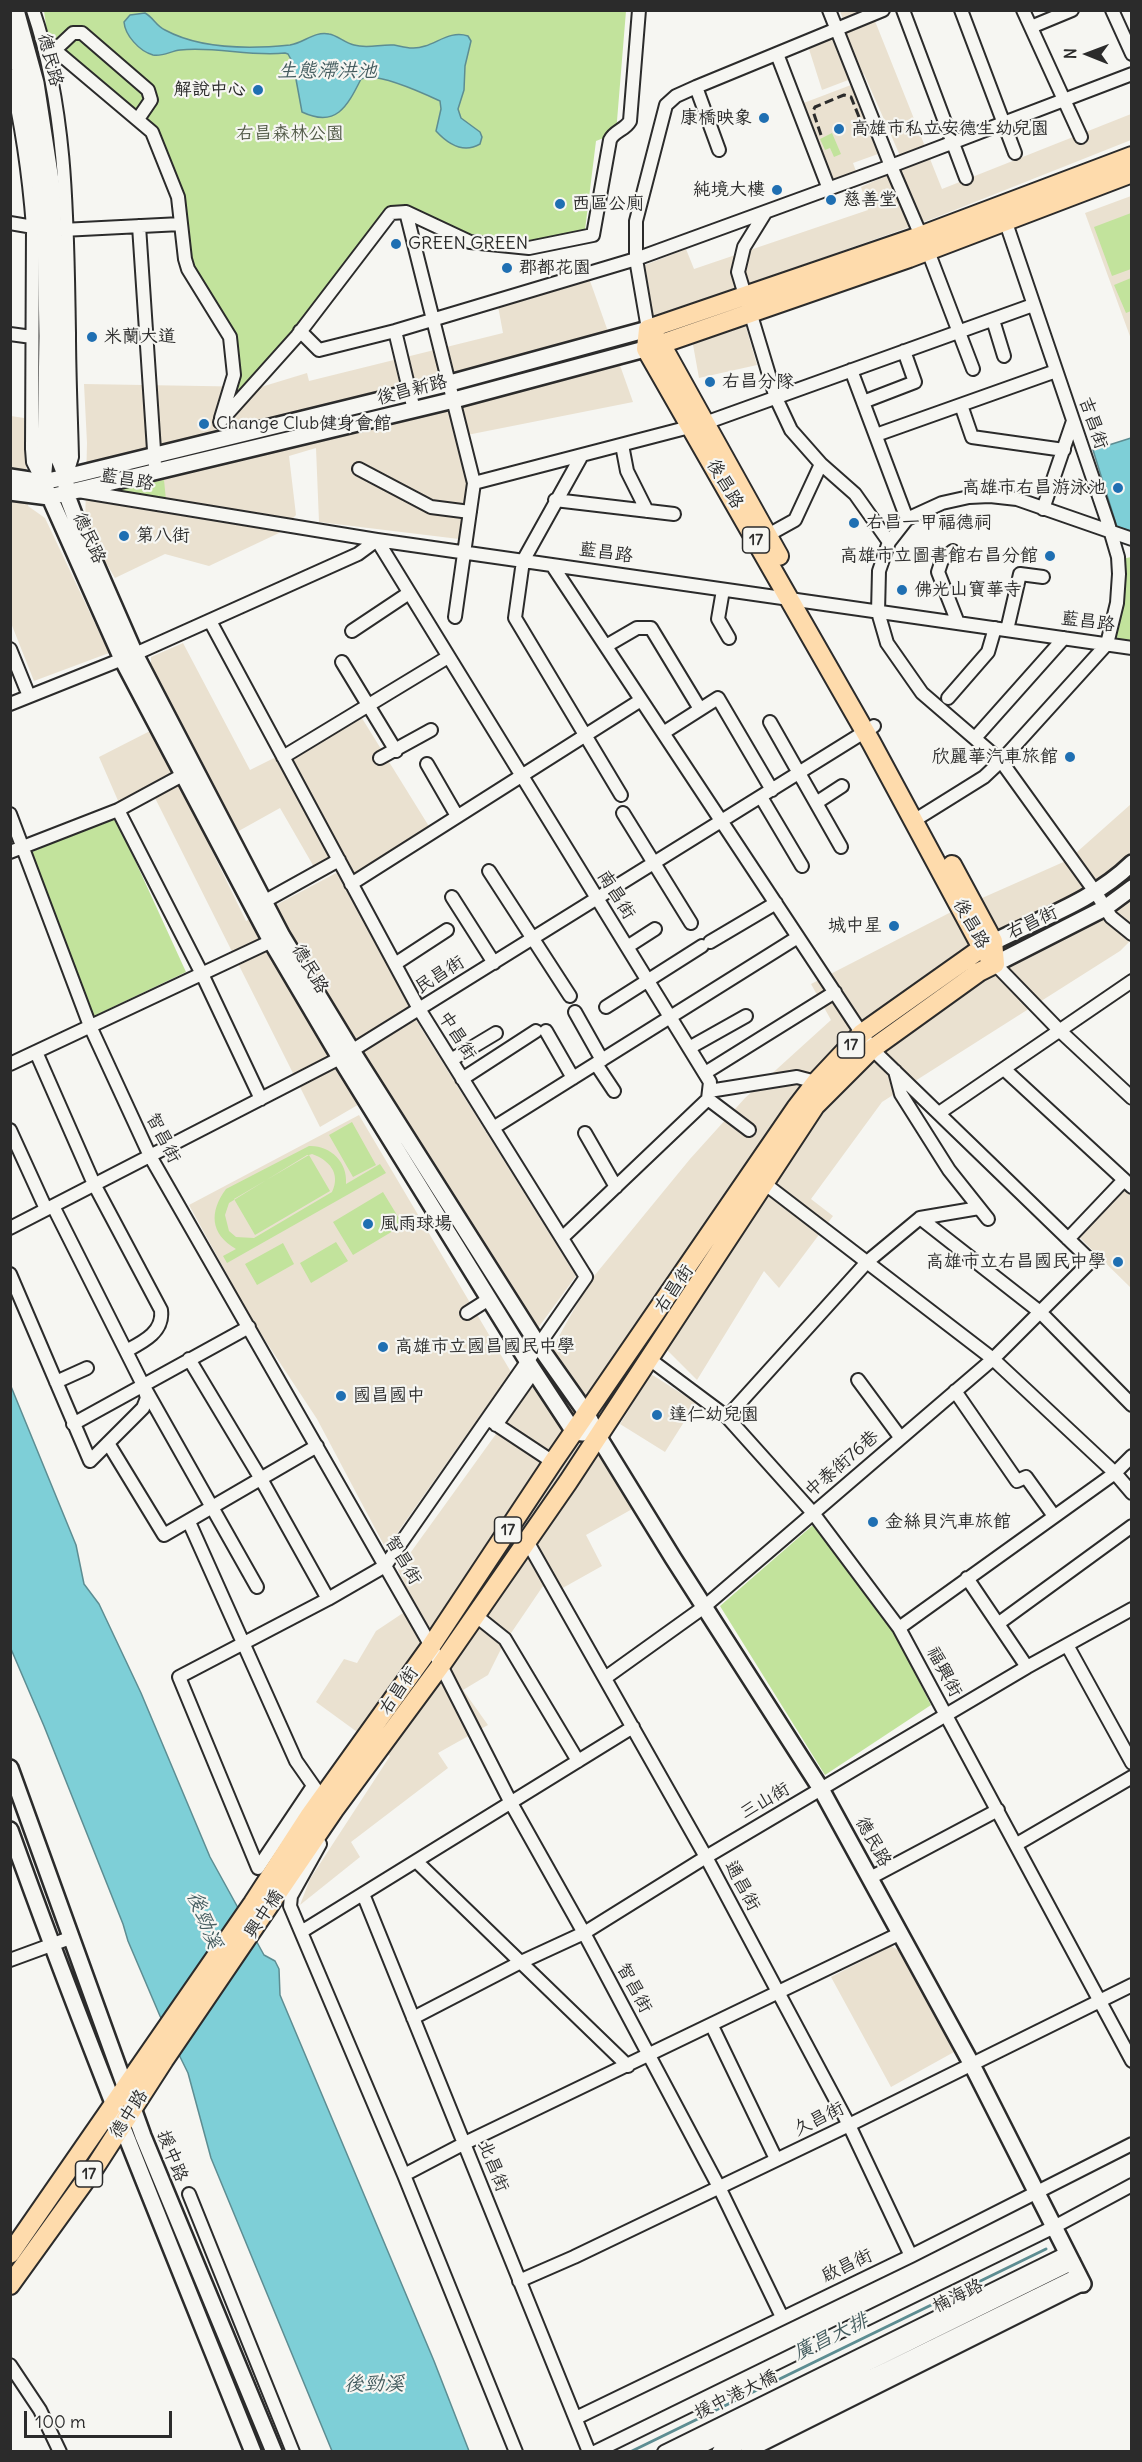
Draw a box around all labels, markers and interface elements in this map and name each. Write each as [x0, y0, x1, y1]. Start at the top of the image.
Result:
north arrow [1058, 24, 1118, 84]
street label: 德民路 [33, 31, 67, 89]
text: N [1060, 48, 1080, 59]
water label: 生態滯洪池 [277, 59, 377, 83]
place label: 解說中心 [174, 79, 246, 101]
marker: 解說中心 [251, 83, 265, 97]
place label: 康橋映象 [680, 107, 752, 129]
marker: 康橋映象 [757, 111, 771, 125]
place label: 高雄市私立安德生幼兒園 [851, 118, 1049, 140]
marker: 高雄市私立安德生幼兒園 [832, 122, 846, 136]
park label: 右昌森林公園 [236, 123, 344, 145]
place label: 純境大樓 [693, 179, 765, 201]
marker: 純境大樓 [770, 183, 784, 197]
place label: 慈善堂 [843, 189, 897, 211]
place label: 西區公廁 [572, 193, 644, 215]
marker: 慈善堂 [824, 193, 838, 207]
marker: 西區公廁 [553, 197, 567, 211]
place label: GREEN GREEN [408, 233, 528, 255]
marker: GREEN GREEN [389, 237, 403, 251]
place label: 郡都花園 [519, 257, 591, 279]
marker: 郡都花園 [500, 261, 514, 275]
place label: 米蘭大道 [104, 326, 176, 348]
marker: 米蘭大道 [85, 330, 99, 344]
street label: 後昌新路 [374, 371, 450, 409]
place label: 右昌分隊 [722, 371, 794, 393]
marker: 右昌分隊 [703, 375, 717, 389]
street label: 吉昌街 [1074, 394, 1112, 452]
place label: Change Club健身會館 [216, 413, 391, 435]
marker: Change Club健身會館 [197, 417, 211, 431]
street label: 後昌路 [702, 455, 748, 513]
street label: 藍昌路 [99, 465, 155, 495]
place label: 高雄市右昌游泳池 [962, 477, 1106, 499]
marker: 高雄市右昌游泳池 [1111, 481, 1125, 495]
street label: 德民路 [68, 509, 110, 567]
place label: 右昌一甲福德祠 [866, 512, 992, 534]
marker: 右昌一甲福德祠 [847, 516, 861, 530]
place label: 第八街 [136, 525, 190, 547]
road number: 17 [742, 527, 770, 553]
marker: 第八街 [117, 529, 131, 543]
street label: 藍昌路 [578, 539, 634, 567]
place label: 高雄市立圖書館右昌分館 [840, 545, 1038, 567]
marker: 高雄市立圖書館右昌分館 [1043, 549, 1057, 563]
place label: 佛光山寶華寺 [914, 579, 1022, 601]
marker: 佛光山寶華寺 [895, 583, 909, 597]
street label: 藍昌路 [1060, 608, 1116, 636]
place label: 欣麗華汽車旅館 [932, 746, 1058, 768]
marker: 欣麗華汽車旅館 [1063, 750, 1077, 764]
street label: 南昌街 [593, 866, 639, 924]
street label: 後昌路 [948, 895, 994, 953]
street label: 右昌街 [1003, 902, 1061, 944]
place label: 城中星 [828, 915, 882, 937]
marker: 城中星 [887, 919, 901, 933]
street label: 德民路 [287, 940, 333, 998]
street label: 民昌街 [411, 952, 469, 998]
street label: 中昌街 [434, 1007, 480, 1065]
road number: 17 [838, 1032, 864, 1058]
street label: 智昌街 [141, 1109, 185, 1167]
place label: 風雨球場 [380, 1213, 452, 1235]
marker: 風雨球場 [361, 1217, 375, 1231]
place label: 高雄市立右昌國民中學 [926, 1251, 1106, 1273]
marker: 高雄市立右昌國民中學 [1111, 1255, 1125, 1269]
street label: 右昌街 [650, 1261, 698, 1317]
place label: 高雄市立國昌國民中學 [395, 1336, 575, 1358]
marker: 高雄市立國昌國民中學 [376, 1340, 390, 1354]
place label: 國昌國中 [353, 1385, 425, 1407]
marker: 國昌國中 [334, 1389, 348, 1403]
place label: 達仁幼兒園 [669, 1404, 759, 1426]
marker: 達仁幼兒園 [650, 1408, 664, 1422]
street label: 中泰街76巷 [801, 1426, 883, 1502]
place label: 金絲貝汽車旅館 [885, 1511, 1011, 1533]
marker: 金絲貝汽車旅館 [866, 1515, 880, 1529]
road number: 17 [494, 1517, 522, 1543]
street label: 智昌街 [380, 1531, 426, 1589]
street label: 福興街 [922, 1643, 966, 1701]
street label: 右昌街 [375, 1663, 423, 1719]
street label: 三山街 [736, 1778, 794, 1824]
street label: 德民路 [850, 1813, 896, 1871]
street label: 通昌街 [720, 1857, 764, 1915]
street label: 興中橋 [240, 1886, 288, 1942]
water label: 後勁溪 [182, 1888, 226, 1952]
street label: 智昌街 [612, 1959, 656, 2017]
street label: 德中路 [105, 2085, 153, 2143]
street label: 久昌街 [790, 2097, 848, 2141]
street label: 援中路 [152, 2127, 192, 2185]
street label: 北昌街 [473, 2137, 513, 2195]
road number: 17 [76, 2161, 103, 2187]
street label: 啟昌街 [818, 2245, 876, 2287]
street label: 楠海路 [929, 2274, 987, 2318]
water label: 廣昌大排 [790, 2309, 872, 2365]
street label: 援中港大橋 [691, 2366, 781, 2424]
water label: 後勁溪 [344, 2372, 404, 2396]
scale bar [27, 2399, 176, 2437]
text: 100 m [35, 2410, 86, 2433]

